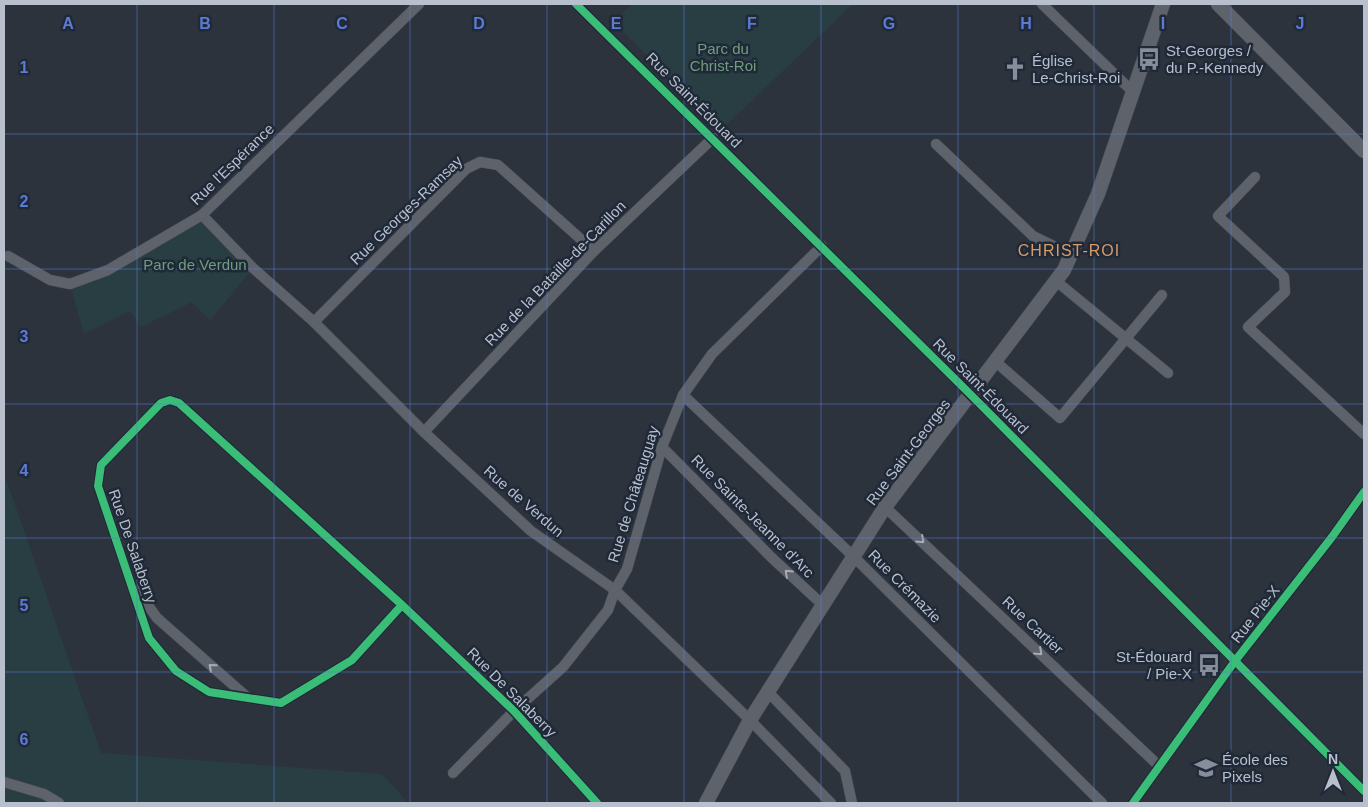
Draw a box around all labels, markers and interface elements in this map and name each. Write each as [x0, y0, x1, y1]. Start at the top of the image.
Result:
text: A [62, 15, 74, 32]
text: B [199, 15, 211, 32]
text: C [336, 15, 348, 32]
text: D [473, 15, 485, 32]
text: E [611, 15, 622, 32]
text: F [747, 15, 757, 32]
text: G [883, 15, 895, 32]
text: H [1020, 15, 1032, 32]
text: I [1161, 15, 1165, 32]
text: J [1296, 15, 1304, 32]
park label: Parc du Christ-Roi [690, 40, 756, 74]
place label: St-Georges / du P.-Kennedy [1166, 42, 1264, 76]
bus stop icon: St-Georges / du P.-Kennedy [1136, 46, 1162, 72]
street label: Rue Saint-Édouard [643, 49, 745, 151]
place label: Église Le-Christ-Roi [1032, 52, 1120, 86]
church icon: Église Le-Christ-Roi [1002, 56, 1028, 82]
text: 1 [20, 59, 29, 76]
street label: Rue l'Espérance [187, 120, 277, 208]
street label: Rue Georges-Ramsay [346, 152, 466, 268]
text: 2 [20, 193, 29, 210]
street label: Rue de la Bataille-de-Carillon [481, 197, 629, 349]
district label: CHRIST-ROI [1018, 242, 1120, 259]
park label: Parc de Verdun [143, 256, 247, 273]
text: 3 [20, 328, 29, 345]
street label: Rue Saint-Édouard [930, 335, 1032, 437]
street label: Rue Saint-Georges [863, 396, 953, 508]
street label: Rue de Châteauguay [604, 423, 662, 564]
street label: Rue Sainte-Jeanne d'Arc [688, 451, 818, 581]
text: 4 [20, 462, 29, 479]
street label: Rue de Verdun [481, 462, 567, 540]
street label: Rue De Salaberry [106, 487, 161, 606]
one-way arrow [915, 534, 924, 543]
street label: Rue Crémazie [865, 546, 945, 626]
one-way arrow [784, 569, 793, 578]
street label: Rue Pie-X [1227, 582, 1283, 646]
street label: Rue Cartier [999, 593, 1067, 657]
text: 5 [20, 597, 29, 614]
street label: Rue De Salaberry [464, 644, 561, 741]
one-way arrow [1033, 646, 1042, 655]
place label: St-Édouard / Pie-X [1116, 648, 1192, 682]
bus stop icon: St-Édouard / Pie-X [1196, 652, 1222, 678]
one-way arrow [209, 664, 218, 673]
text: 6 [20, 731, 29, 748]
north arrow [1308, 747, 1358, 797]
place label: École des Pixels [1222, 751, 1288, 785]
text: N [1328, 751, 1338, 767]
school or university icon: École des Pixels [1193, 755, 1219, 781]

